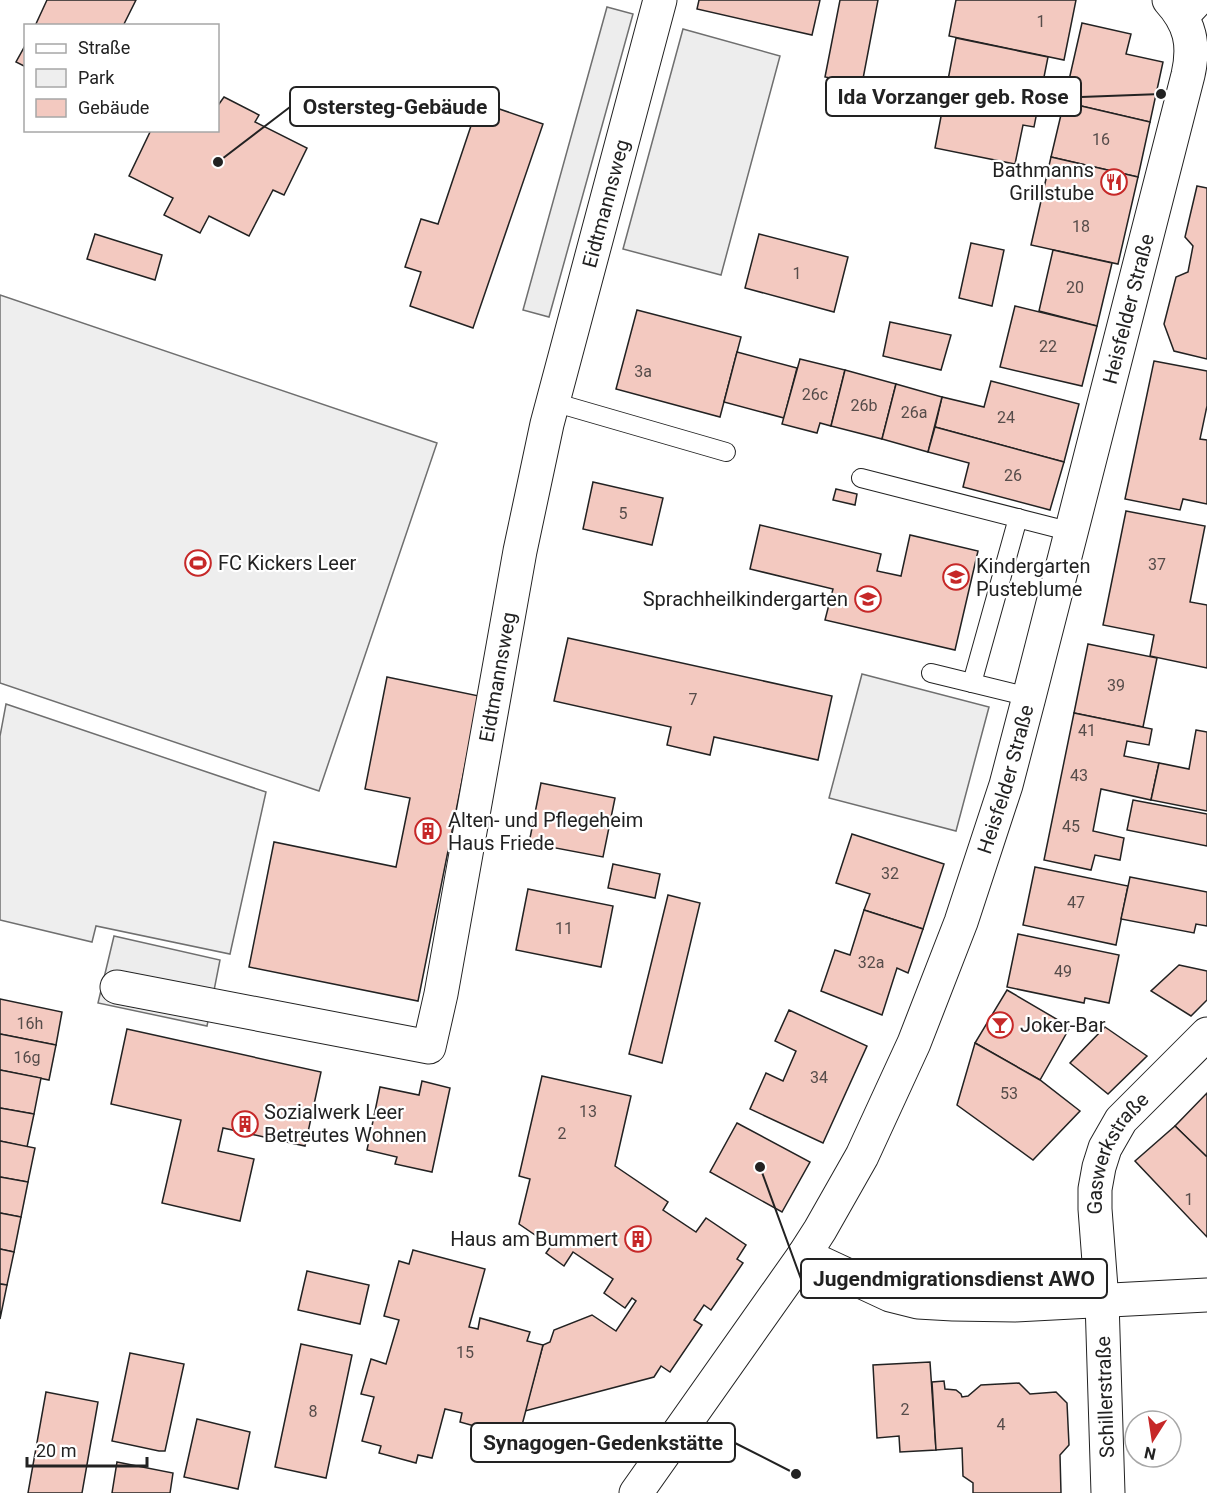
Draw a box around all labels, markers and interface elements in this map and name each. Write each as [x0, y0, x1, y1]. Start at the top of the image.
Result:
house number: 1 [1037, 12, 1046, 31]
legend [24, 24, 219, 132]
text: Straße [78, 37, 130, 58]
text: Park [78, 67, 115, 88]
callout: Ida Vorzanger geb. Rose [826, 77, 1081, 116]
text: Ida Vorzanger geb. Rose [837, 85, 1069, 109]
callout: Ostersteg-Gebäude [290, 87, 499, 126]
text: Ostersteg-Gebäude [303, 95, 487, 119]
text: Gebäude [78, 97, 149, 118]
house number: 16 [1092, 130, 1110, 149]
street label: Eidtmannsweg [577, 137, 634, 270]
place label: Bathmanns Grillstube [992, 158, 1094, 205]
restaurant icon: Bathmanns Grillstube [1099, 167, 1129, 197]
house number: 18 [1072, 217, 1090, 236]
street label: Heisfelder Straße [1097, 231, 1159, 387]
house number: 1 [793, 264, 802, 283]
house number: 20 [1066, 278, 1084, 297]
house number: 22 [1039, 337, 1057, 356]
house number: 3a [634, 362, 652, 381]
house number: 26c [802, 385, 828, 404]
house number: 26b [851, 396, 878, 415]
house number: 26a [901, 403, 927, 422]
house number: 24 [997, 408, 1015, 427]
house number: 26 [1004, 466, 1022, 485]
house number: 5 [619, 504, 628, 523]
sports icon: FC Kickers Leer [183, 548, 213, 578]
place label: FC Kickers Leer [218, 551, 357, 575]
place label: Kindergarten Pusteblume [976, 554, 1091, 601]
house number: 37 [1148, 555, 1166, 574]
school or university icon: Kindergarten Pusteblume [941, 562, 971, 592]
school or university icon: Sprachheilkindergarten [853, 584, 883, 614]
place label: Sprachheilkindergarten [643, 587, 848, 611]
street label: Eidtmannsweg [474, 610, 521, 744]
house number: 39 [1107, 676, 1125, 695]
house number: 7 [689, 690, 698, 709]
street label: Heisfelder Straße [972, 702, 1038, 857]
house number: 41 [1078, 721, 1096, 740]
house number: 43 [1070, 766, 1088, 785]
place label: Alten- und Pflegeheim Haus Friede [448, 808, 643, 855]
building icon: Alten- und Pflegeheim Haus Friede [413, 816, 443, 846]
house number: 45 [1062, 817, 1080, 836]
house number: 32 [881, 864, 899, 883]
house number: 47 [1067, 893, 1085, 912]
house number: 11 [555, 919, 573, 938]
house number: 32a [858, 953, 884, 972]
house number: 49 [1054, 962, 1072, 981]
bar icon: Joker-Bar [985, 1010, 1015, 1040]
place label: Joker-Bar [1020, 1013, 1106, 1037]
house number: 16h [17, 1014, 43, 1033]
house number: 16g [14, 1048, 40, 1067]
house number: 34 [810, 1068, 828, 1087]
house number: 53 [1000, 1084, 1018, 1103]
street label: Gaswerkstraße [1083, 1087, 1154, 1214]
place label: Sozialwerk Leer Betreutes Wohnen [264, 1100, 427, 1147]
house number: 13 [579, 1102, 597, 1121]
building icon: Sozialwerk Leer Betreutes Wohnen [230, 1109, 260, 1139]
house number: 2 [558, 1124, 567, 1143]
house number: 1 [1185, 1190, 1194, 1209]
building icon: Haus am Bummert [623, 1224, 653, 1254]
place label: Haus am Bummert [450, 1227, 618, 1251]
callout: Jugendmigrationsdienst AWO [801, 1259, 1107, 1298]
text: Jugendmigrationsdienst AWO [813, 1267, 1095, 1291]
street label: Schillerstraße [1091, 1336, 1119, 1458]
house number: 15 [456, 1343, 474, 1362]
house number: 2 [901, 1400, 910, 1419]
house number: 8 [309, 1402, 318, 1421]
north arrow [1123, 1409, 1183, 1469]
house number: 4 [997, 1415, 1006, 1434]
callout: Synagogen-Gedenkstätte [471, 1423, 735, 1462]
scale bar [27, 1430, 147, 1468]
text: Synagogen-Gedenkstätte [483, 1431, 723, 1455]
text: 20 m [36, 1440, 76, 1461]
text: N [1142, 1443, 1157, 1464]

